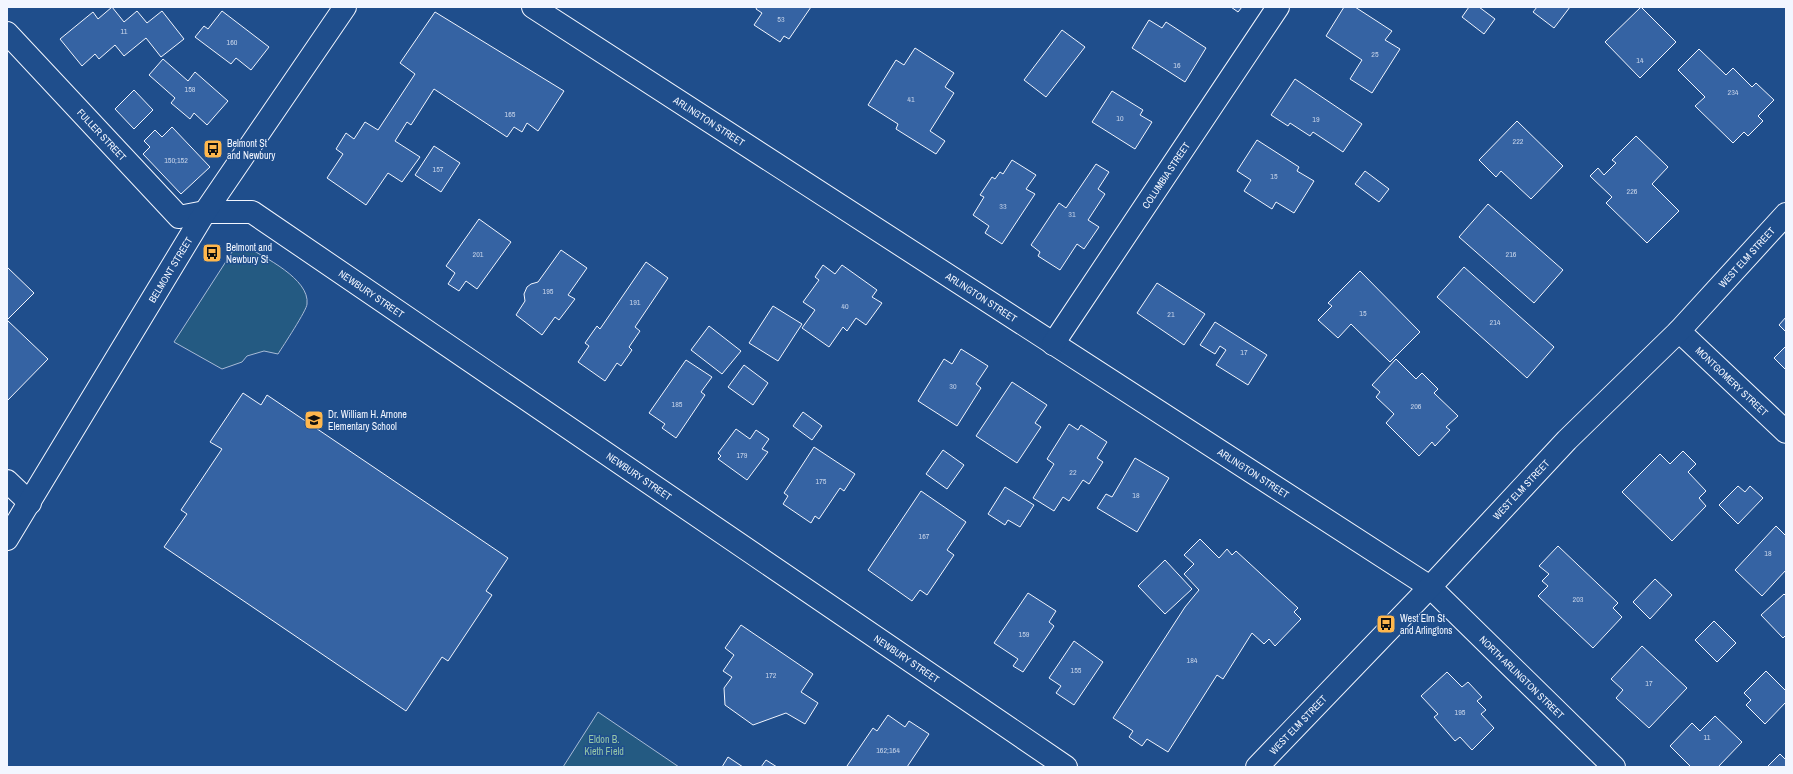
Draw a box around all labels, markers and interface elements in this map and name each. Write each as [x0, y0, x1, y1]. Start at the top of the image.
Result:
house number: 53 [777, 14, 785, 24]
house number: 11 [121, 26, 128, 36]
house number: 160 [227, 37, 238, 47]
house number: 25 [1371, 49, 1379, 59]
house number: 14 [1636, 55, 1644, 65]
house number: 16 [1173, 60, 1181, 70]
house number: 158 [185, 84, 196, 94]
house number: 234 [1728, 87, 1739, 97]
street label: ARLINGTON STREET [670, 93, 747, 149]
house number: 41 [907, 94, 915, 104]
street label: FULLER STREET [74, 106, 129, 163]
house number: 165 [505, 109, 516, 119]
house number: 10 [1116, 113, 1124, 123]
house number: 19 [1312, 114, 1320, 124]
house number: 222 [1513, 136, 1524, 146]
place label: Belmont St and Newbury [227, 137, 276, 162]
bus stop icon: Belmont St and Newbury [202, 138, 224, 160]
street label: COLUMBIA STREET [1139, 140, 1193, 211]
house number: 150;152 [164, 155, 188, 165]
house number: 157 [433, 164, 444, 174]
house number: 15 [1270, 171, 1278, 181]
house number: 226 [1627, 186, 1638, 196]
house number: 33 [999, 201, 1007, 211]
house number: 31 [1068, 209, 1076, 219]
street label: WEST ELM STREET [1716, 224, 1778, 290]
street label: BELMONT STREET [146, 235, 195, 305]
place label: Belmont and Newbury St [226, 241, 272, 266]
bus stop icon: Belmont and Newbury St [201, 242, 223, 264]
house number: 201 [473, 249, 484, 259]
house number: 216 [1506, 249, 1517, 259]
street label: NEWBURY STREET [336, 267, 406, 321]
street label: ARLINGTON STREET [942, 269, 1019, 325]
house number: 195 [543, 286, 554, 296]
house number: 191 [630, 297, 641, 307]
house number: 40 [841, 301, 849, 311]
house number: 15 [1359, 308, 1367, 318]
house number: 21 [1167, 309, 1175, 319]
house number: 214 [1490, 317, 1501, 327]
street label: MONTGOMERY STREET [1693, 344, 1771, 419]
house number: 17 [1240, 347, 1248, 357]
house number: 30 [949, 381, 957, 391]
house number: 185 [672, 399, 683, 409]
house number: 206 [1411, 401, 1422, 411]
place label: Dr. William H. Arnone Elementary School [328, 408, 407, 433]
school or university icon: Dr. William H. Arnone Elementary School [303, 409, 325, 431]
street label: ARLINGTON STREET [1214, 445, 1291, 501]
street label: NEWBURY STREET [604, 450, 674, 503]
house number: 179 [737, 450, 748, 460]
street label: WEST ELM STREET [1490, 457, 1552, 523]
house number: 22 [1069, 467, 1077, 477]
house number: 175 [816, 476, 827, 486]
house number: 18 [1132, 490, 1140, 500]
house number: 167 [919, 531, 930, 541]
house number: 18 [1764, 548, 1772, 558]
house number: 203 [1573, 594, 1584, 604]
place label: West Elm St and Arlingtons [1400, 612, 1452, 637]
bus stop icon: West Elm St and Arlingtons [1375, 613, 1397, 635]
house number: 159 [1019, 629, 1030, 639]
street label: NEWBURY STREET [871, 632, 942, 686]
street label: NORTH ARLINGTON STREET [1477, 633, 1567, 722]
house number: 184 [1187, 655, 1198, 665]
house number: 155 [1071, 665, 1082, 675]
house number: 172 [766, 670, 777, 680]
house number: 17 [1645, 678, 1653, 688]
street label: WEST ELM STREET [1267, 692, 1330, 757]
house number: 195 [1455, 707, 1466, 717]
house number: 11 [1704, 732, 1711, 742]
park label: Eldon B. Kieth Field [584, 733, 624, 758]
house number: 162;164 [876, 745, 900, 755]

